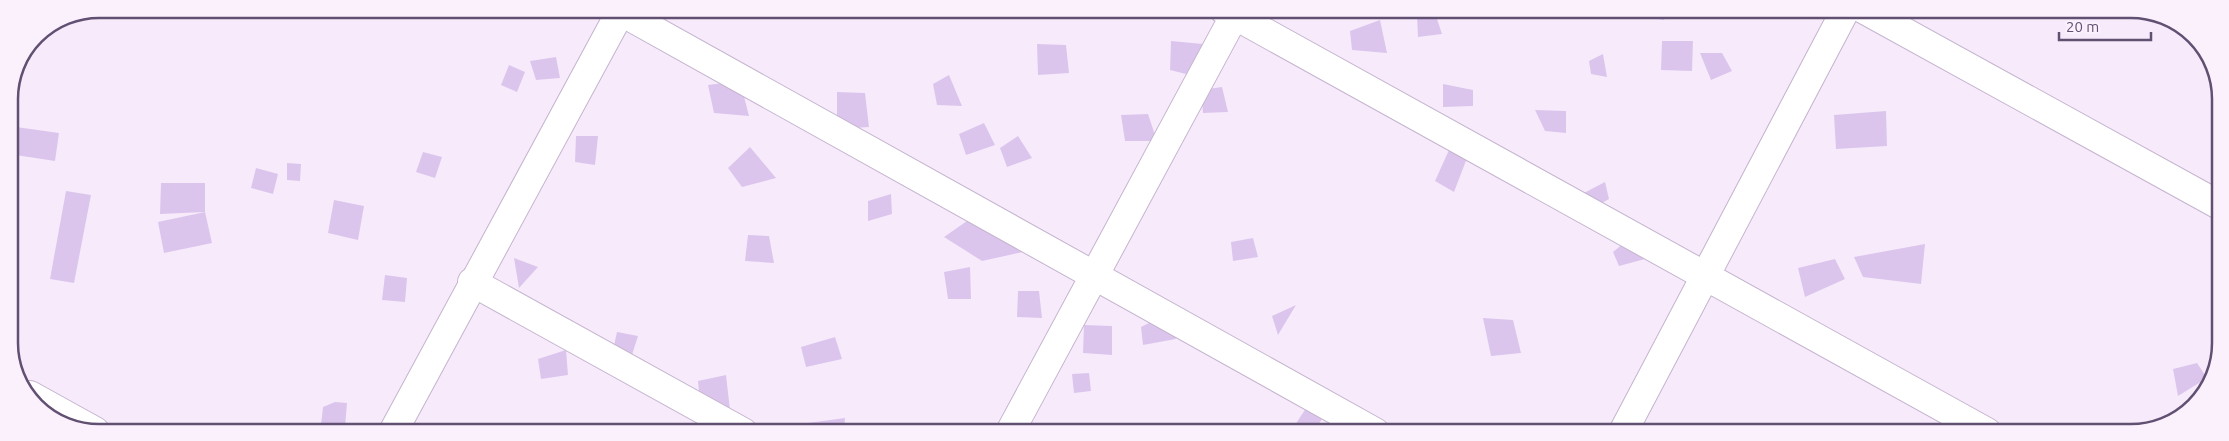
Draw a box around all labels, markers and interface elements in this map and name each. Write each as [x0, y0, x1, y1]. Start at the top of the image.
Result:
scale bar [2059, 10, 2152, 42]
text: 20 m [2066, 18, 2099, 35]

